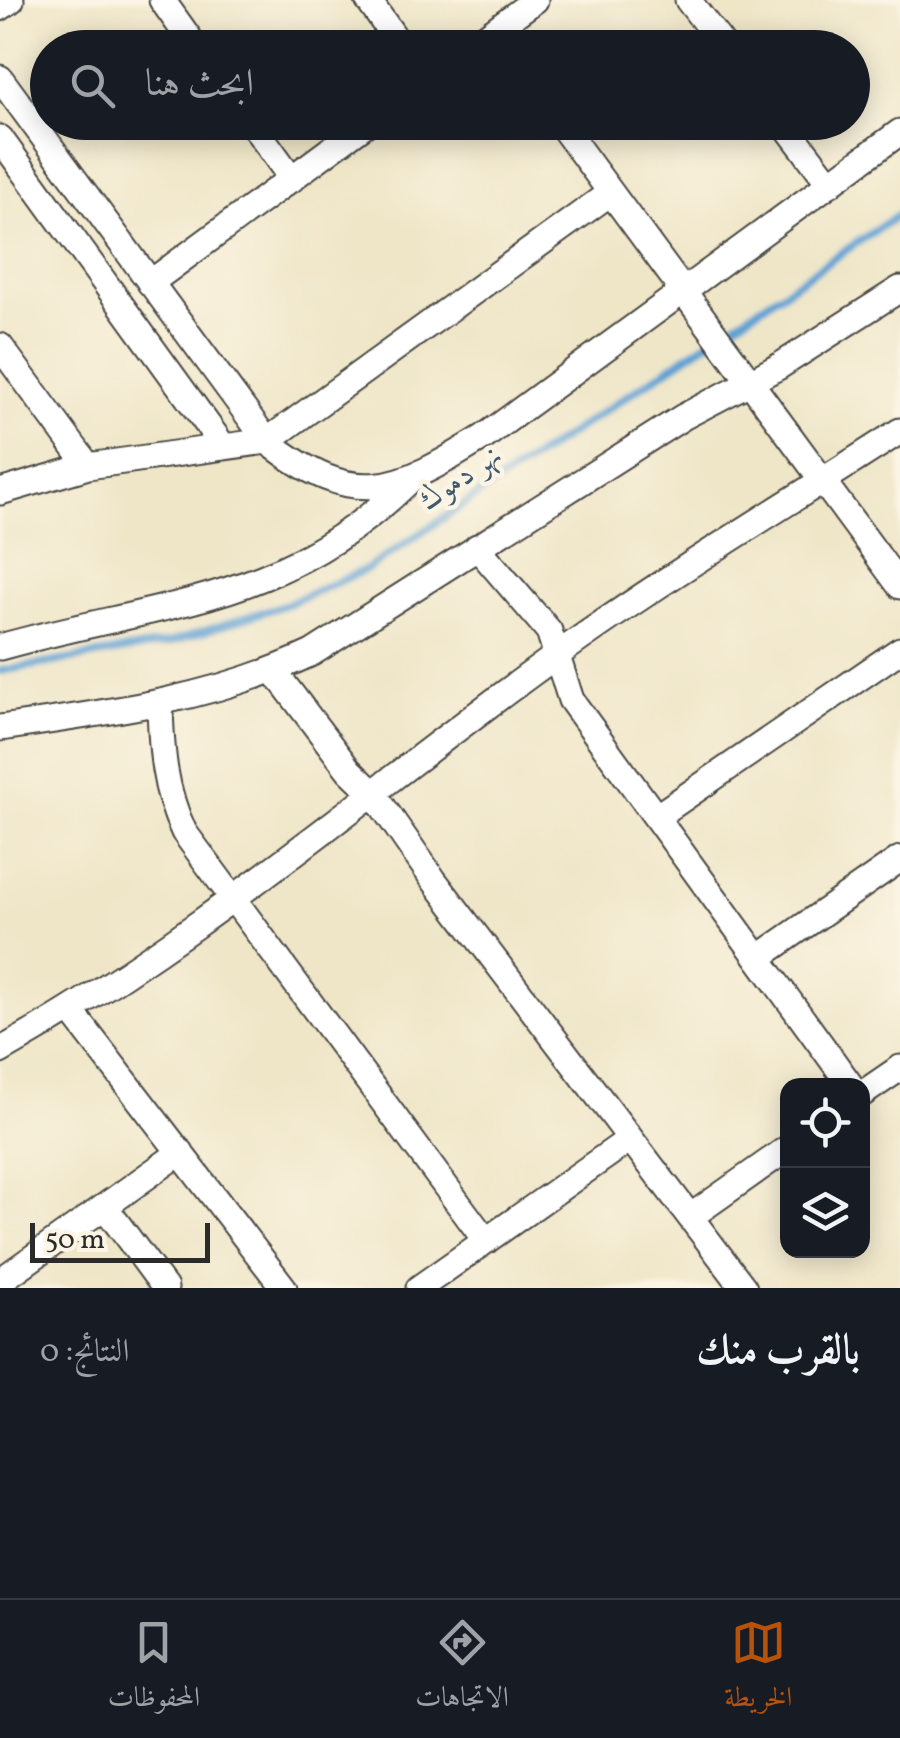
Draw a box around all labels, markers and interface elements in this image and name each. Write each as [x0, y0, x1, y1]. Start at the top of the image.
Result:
search box [30, 30, 870, 140]
icon: search [65, 58, 120, 113]
text: ابحث هنا [145, 59, 254, 112]
water label: نهر دموك [411, 434, 512, 523]
map controls [780, 1078, 870, 1258]
button: locate [780, 1078, 870, 1168]
button: layers [780, 1168, 870, 1258]
scale bar [30, 1218, 210, 1262]
text: 50 m [45, 1221, 105, 1260]
text: بالقرب منك [696, 1323, 860, 1382]
text: النتائج: 0 [40, 1331, 129, 1375]
tab: المحفوظات [108, 1615, 200, 1724]
tab: الاتجاهات [415, 1615, 509, 1724]
tab: الخريطة [724, 1615, 792, 1724]

